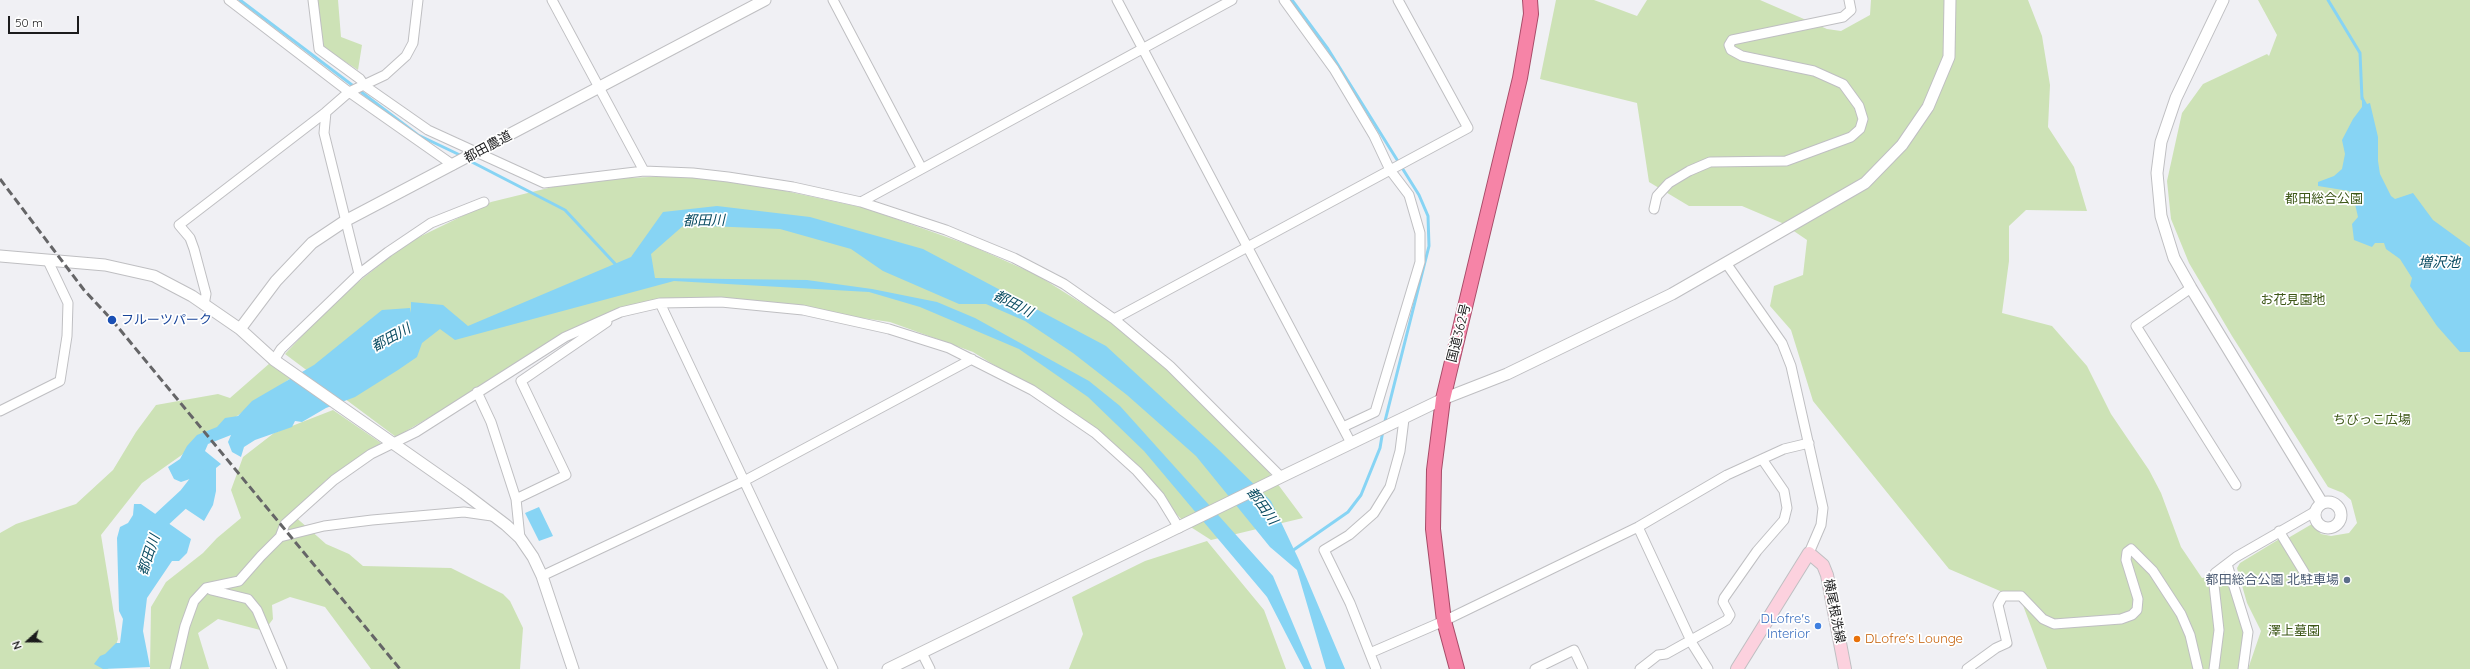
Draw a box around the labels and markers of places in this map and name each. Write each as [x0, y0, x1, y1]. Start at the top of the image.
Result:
place label: フルーツパーク [121, 312, 212, 328]
marker: フルーツパーク [106, 314, 118, 326]
place label: 都田総合公園 北駐車場 [2205, 572, 2339, 588]
marker: 都田総合公園 北駐車場 [2342, 575, 2352, 585]
place label: DLofre's Interior [1761, 611, 1810, 642]
marker: DLofre's Interior [1813, 621, 1823, 631]
place label: DLofre's Lounge [1865, 631, 1963, 647]
marker: DLofre's Lounge [1852, 634, 1862, 644]

